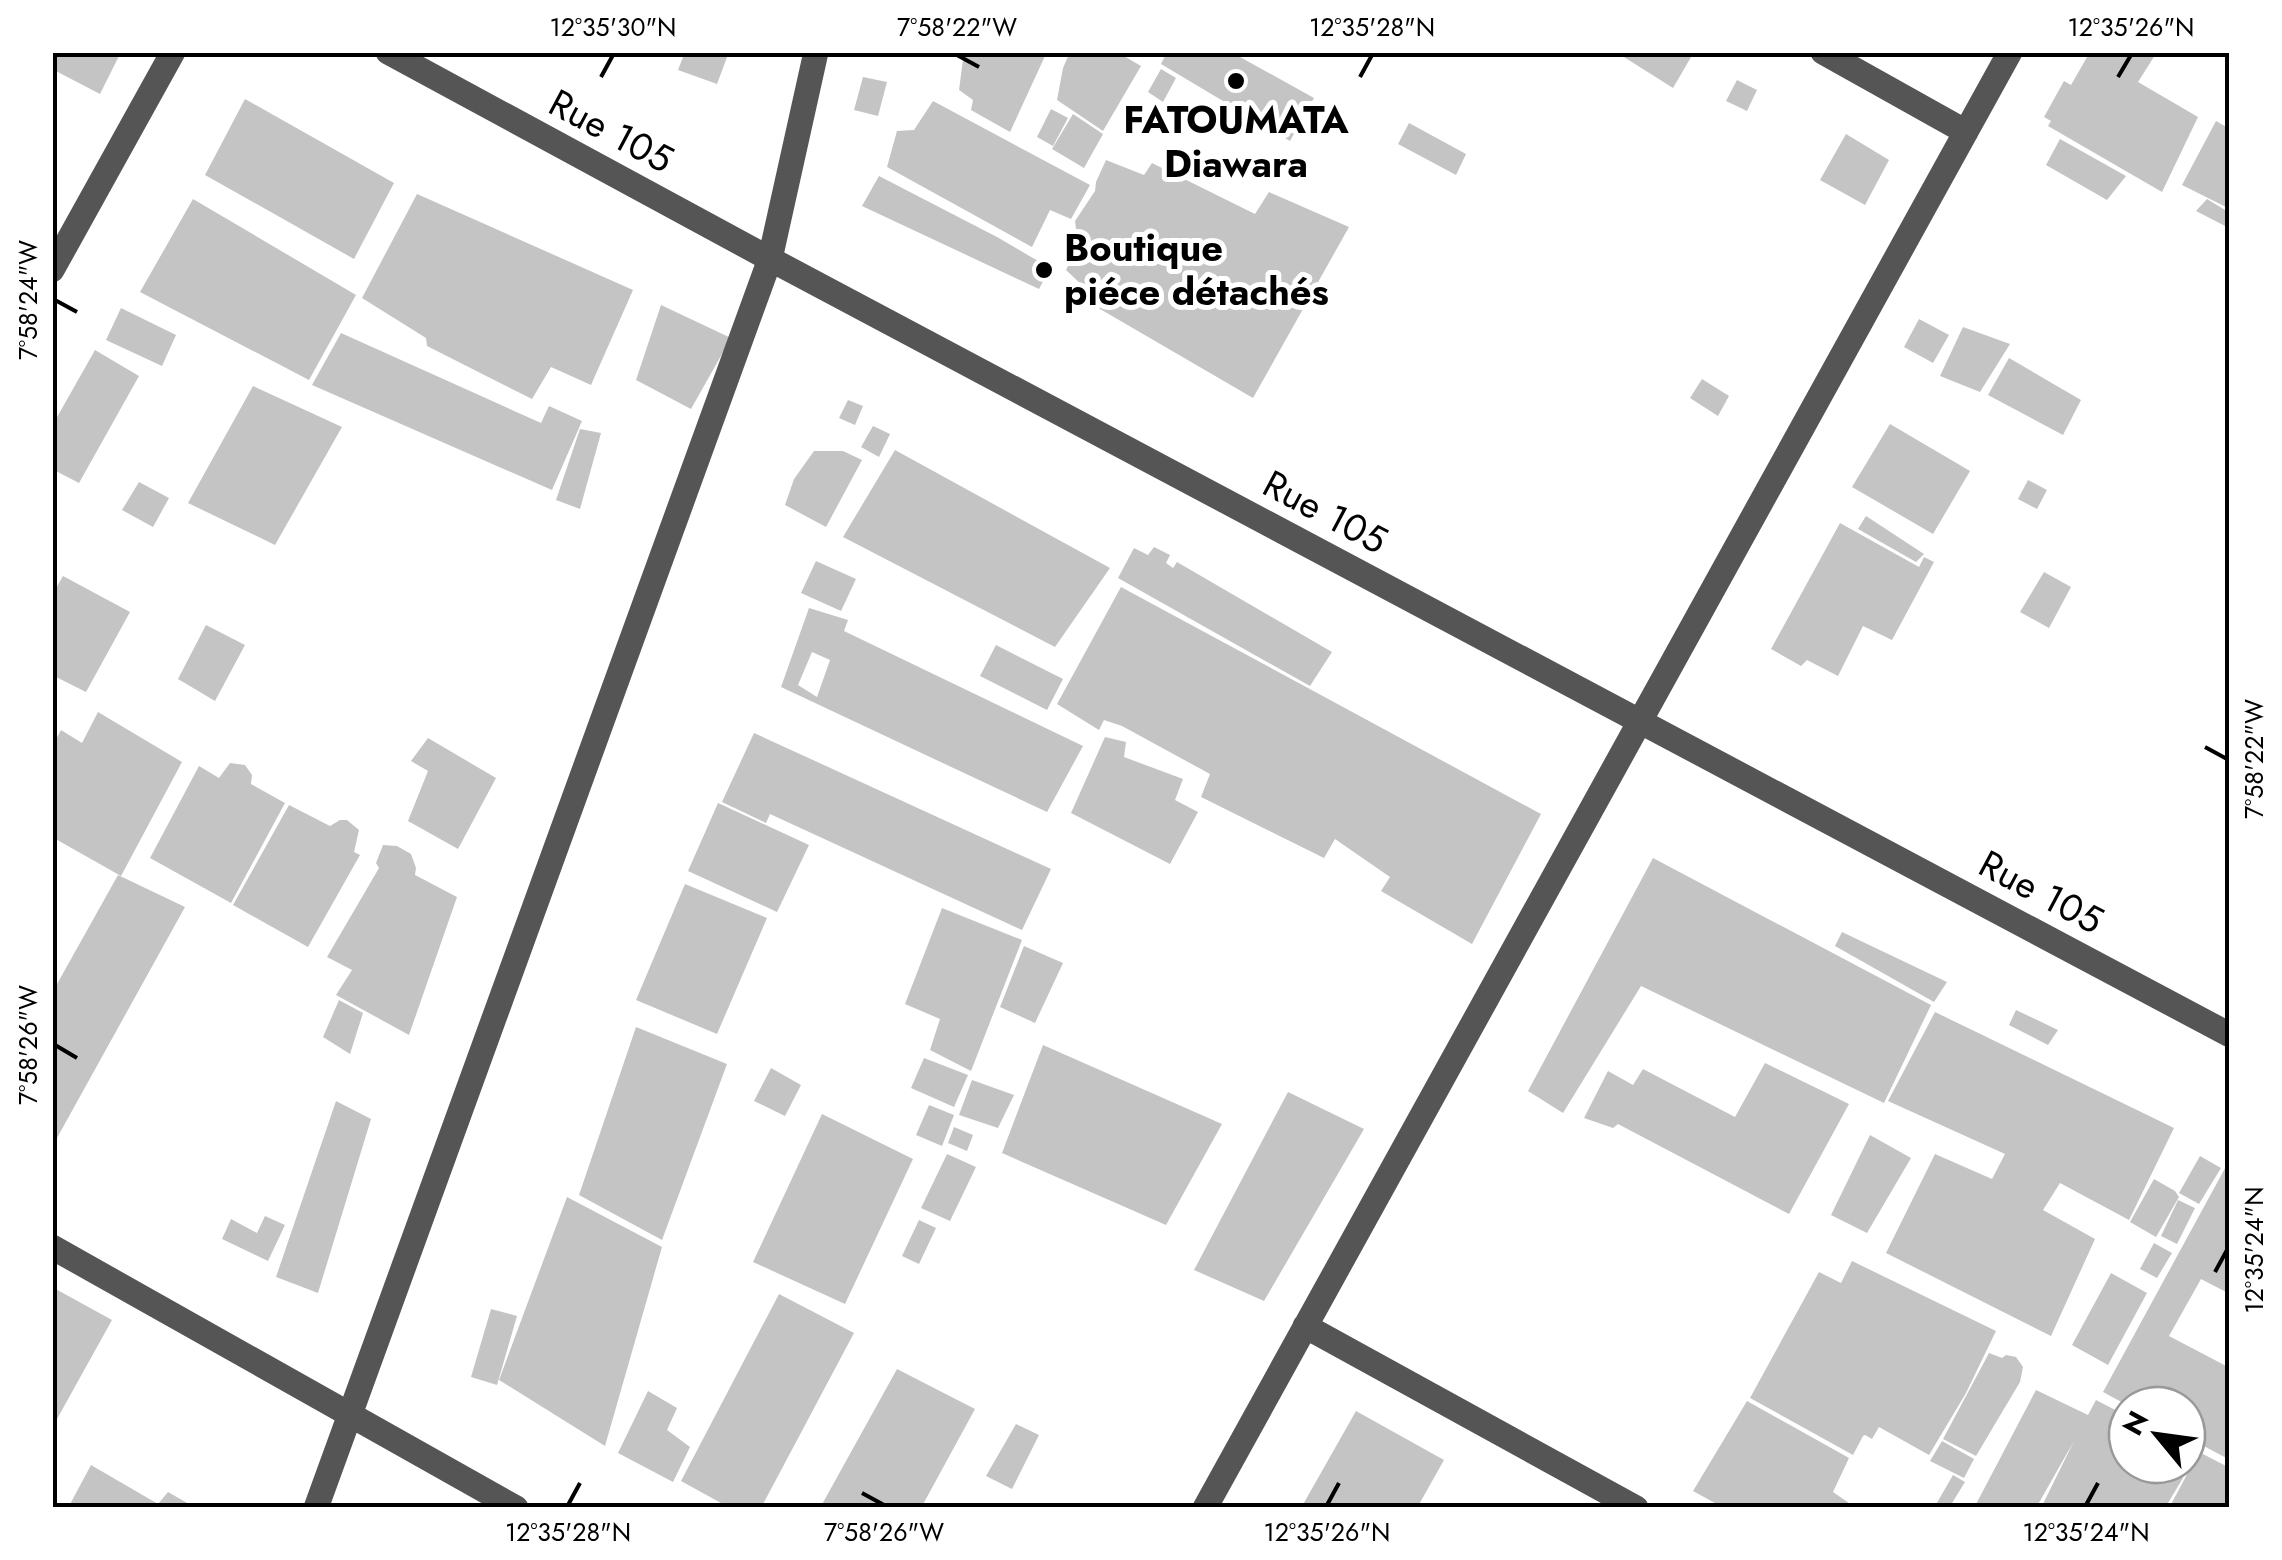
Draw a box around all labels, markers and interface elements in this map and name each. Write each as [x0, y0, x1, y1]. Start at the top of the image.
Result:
text: 12°35'30"N [550, 9, 676, 45]
text: 7°58'22"W [897, 9, 1017, 45]
text: 12°35'28"N [1309, 9, 1435, 45]
text: 12°35'26"N [2068, 9, 2194, 45]
marker: FATOUMATA Diawara [1225, 70, 1247, 92]
street label: Rue 105 [539, 75, 683, 186]
place label: FATOUMATA Diawara [1123, 92, 1349, 191]
place label: Boutique piéce détachés [1064, 220, 1329, 319]
text: 7°58'24"W [10, 240, 46, 360]
marker: Boutique piéce détachés [1033, 259, 1055, 281]
street label: Rue 105 [1253, 456, 1397, 567]
text: 7°58'22"W [2236, 699, 2272, 819]
street label: Rue 105 [1969, 836, 2113, 947]
text: 7°58'26"W [10, 985, 46, 1105]
text: 12°35'24"N [2236, 1186, 2272, 1314]
north arrow [2107, 1385, 2207, 1485]
text: N [2112, 1403, 2159, 1443]
text: 12°35'28"N [505, 1514, 631, 1550]
text: 7°58'26"W [824, 1514, 944, 1550]
text: 12°35'26"N [1264, 1514, 1390, 1550]
text: 12°35'24"N [2022, 1514, 2150, 1550]

